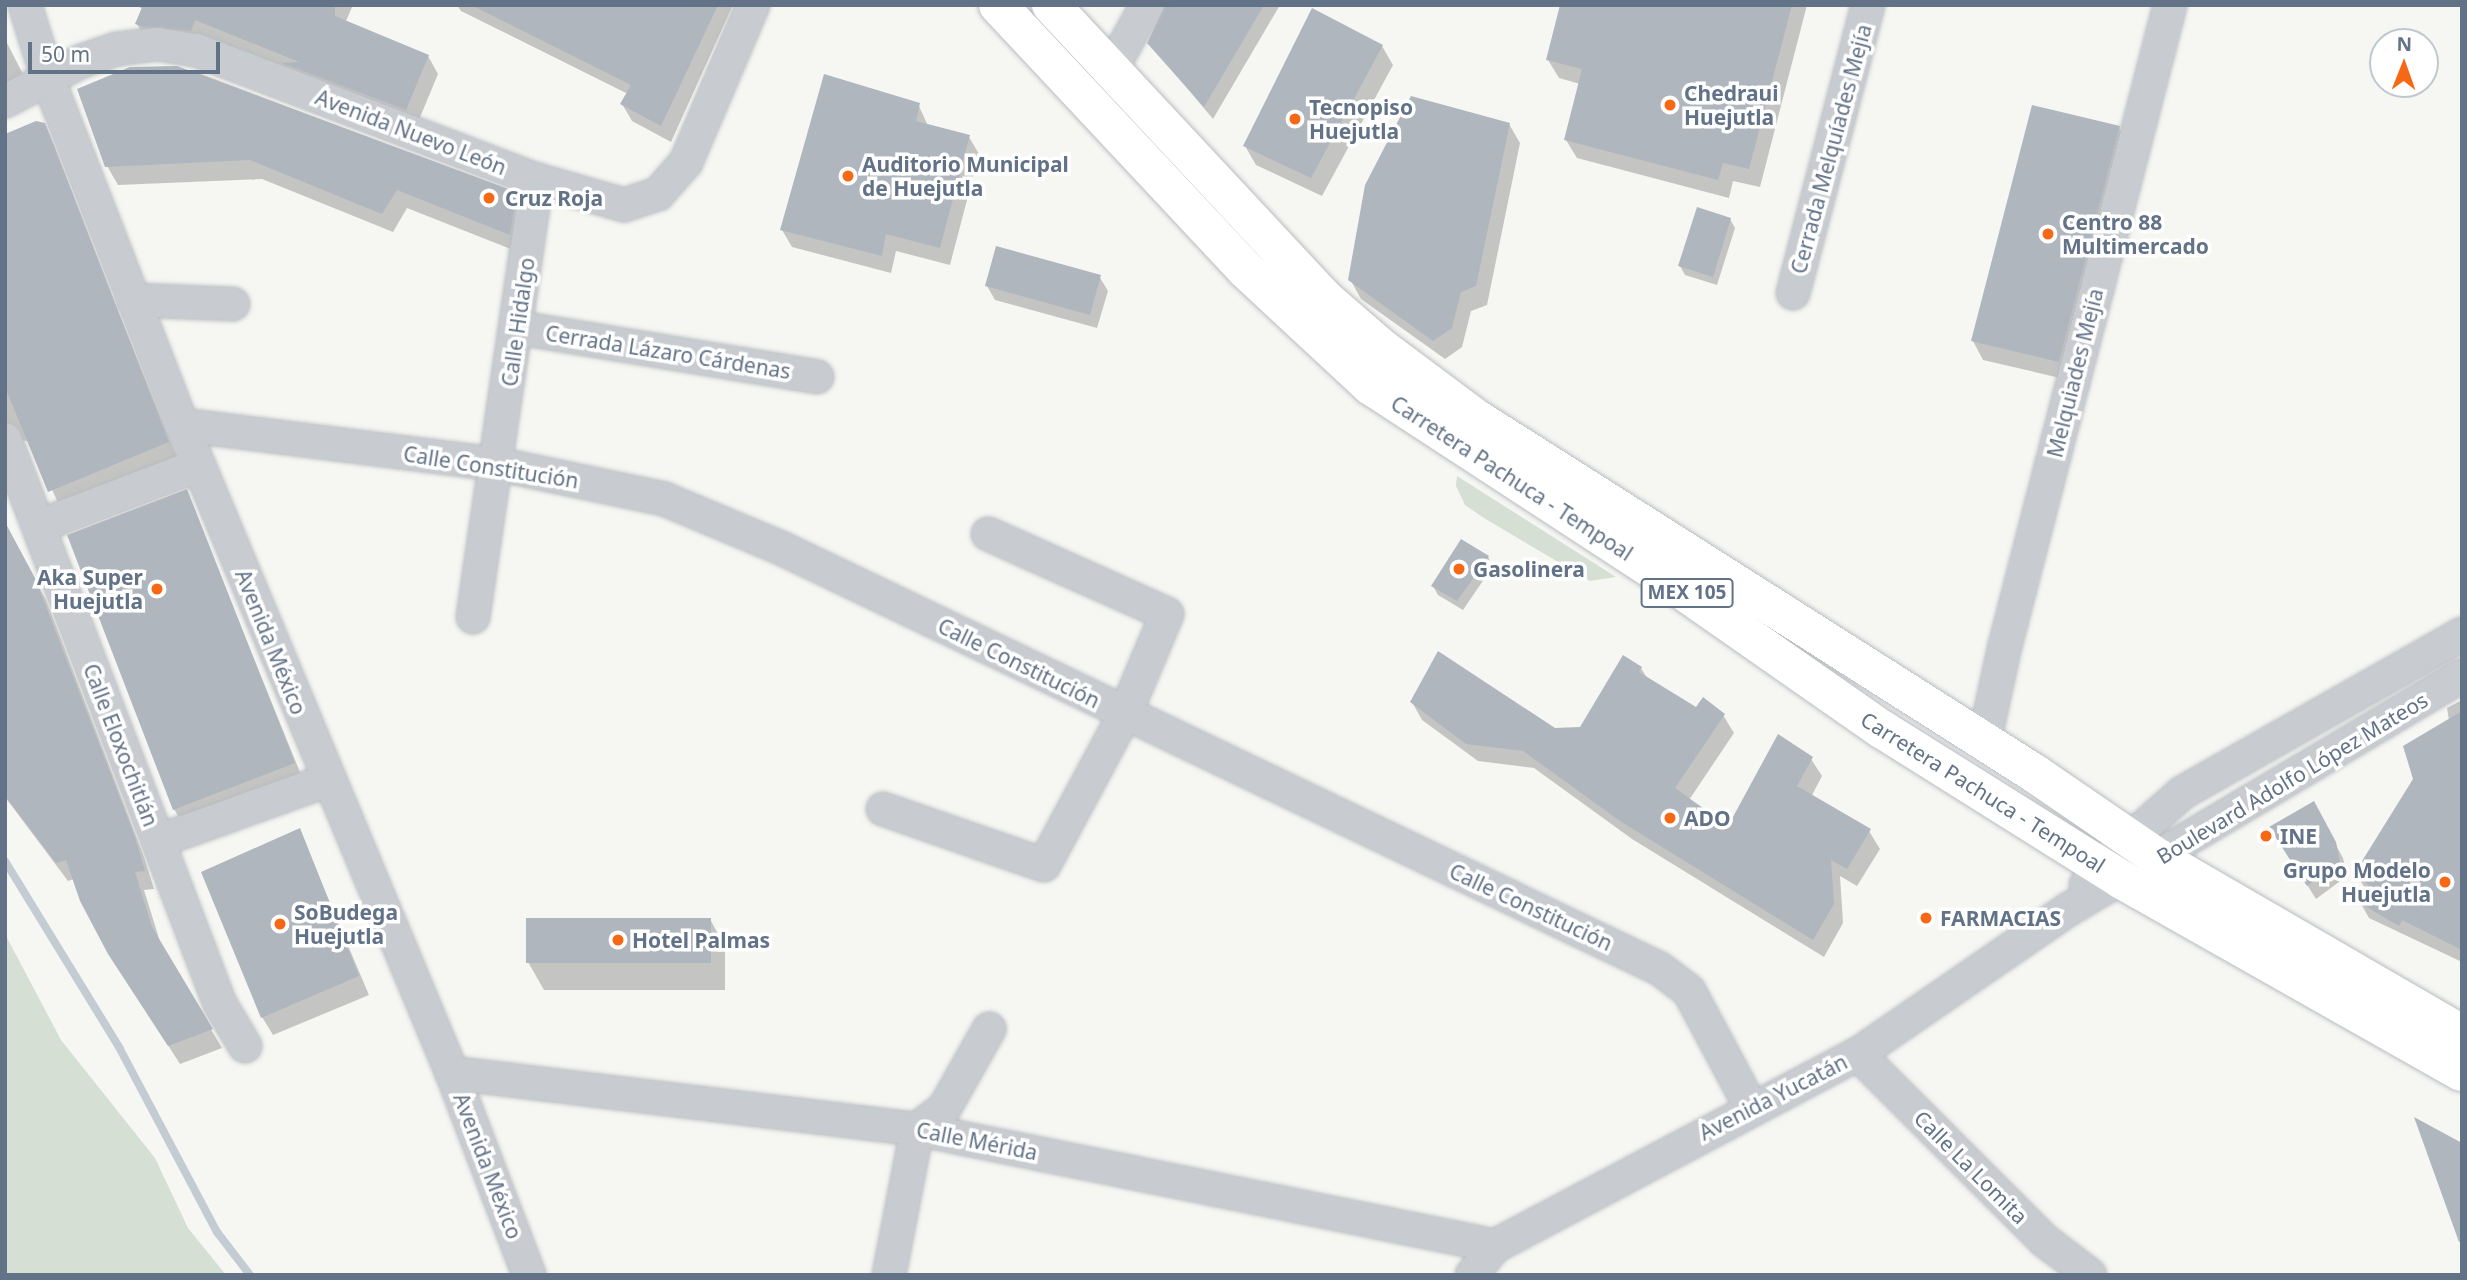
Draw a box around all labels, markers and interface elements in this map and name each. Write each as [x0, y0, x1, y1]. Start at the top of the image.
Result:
street label: Cerrada Melquíades Mejía [1786, 22, 1876, 276]
scale bar [32, 28, 224, 72]
north arrow [2369, 28, 2439, 98]
text: N [2396, 31, 2412, 57]
text: 50 m [41, 40, 90, 68]
place label: Chedraui Huejutla [1684, 80, 1778, 130]
street label: Avenida Nuevo León [312, 84, 510, 180]
place label: Tecnopiso Huejutla [1309, 94, 1413, 144]
marker: Chedraui Huejutla [1662, 97, 1678, 113]
marker: Tecnopiso Huejutla [1287, 111, 1303, 127]
place label: Auditorio Municipal de Huejutla [862, 151, 1069, 201]
marker: Auditorio Municipal de Huejutla [840, 168, 856, 184]
place label: Cruz Roja [505, 185, 603, 211]
marker: Cruz Roja [479, 188, 499, 208]
place label: Centro 88 Multimercado [2062, 209, 2209, 259]
marker: Centro 88 Multimercado [2040, 226, 2056, 242]
street label: Calle Hidalgo [496, 256, 540, 388]
street label: Melquiades Mejía [2042, 286, 2108, 460]
street label: Cerrada Lázaro Cárdenas [544, 320, 792, 384]
street label: Carretera Pachuca - Tempoal [1386, 390, 1638, 566]
street label: Calle Constitución [402, 441, 580, 493]
place label: Gasolinera [1473, 556, 1585, 582]
marker: Gasolinera [1451, 561, 1467, 577]
place label: Aka Super Huejutla [37, 564, 143, 614]
street label: Avenida México [230, 566, 312, 718]
road number: MEX 105 [1640, 578, 1734, 608]
marker: Aka Super Huejutla [149, 581, 165, 597]
street label: Calle Constitución [934, 613, 1104, 713]
street label: Calle Eloxochitlán [78, 660, 164, 830]
street label: Boulevard Adolfo López Mateos [2152, 687, 2432, 869]
street label: Carretera Pachuca - Tempoal [1856, 706, 2110, 878]
place label: ADO [1684, 805, 1731, 831]
marker: ADO [1662, 810, 1678, 826]
place label: INE [2280, 823, 2317, 849]
marker: INE [2258, 828, 2274, 844]
place label: Grupo Modelo Huejutla [2283, 857, 2431, 907]
street label: Calle Constitución [1445, 858, 1617, 956]
marker: Grupo Modelo Huejutla [2437, 874, 2453, 890]
place label: SoBudega Huejutla [294, 899, 398, 949]
place label: FARMACIAS [1940, 905, 2061, 931]
marker: FARMACIAS [1918, 910, 1934, 926]
marker: SoBudega Huejutla [272, 916, 288, 932]
place label: Hotel Palmas [632, 927, 770, 953]
marker: Hotel Palmas [610, 932, 626, 948]
street label: Avenida Yucatán [1695, 1049, 1851, 1145]
street label: Avenida México [449, 1089, 527, 1243]
street label: Calle La Lomita [1909, 1105, 2033, 1229]
street label: Calle Mérida [914, 1117, 1040, 1165]

